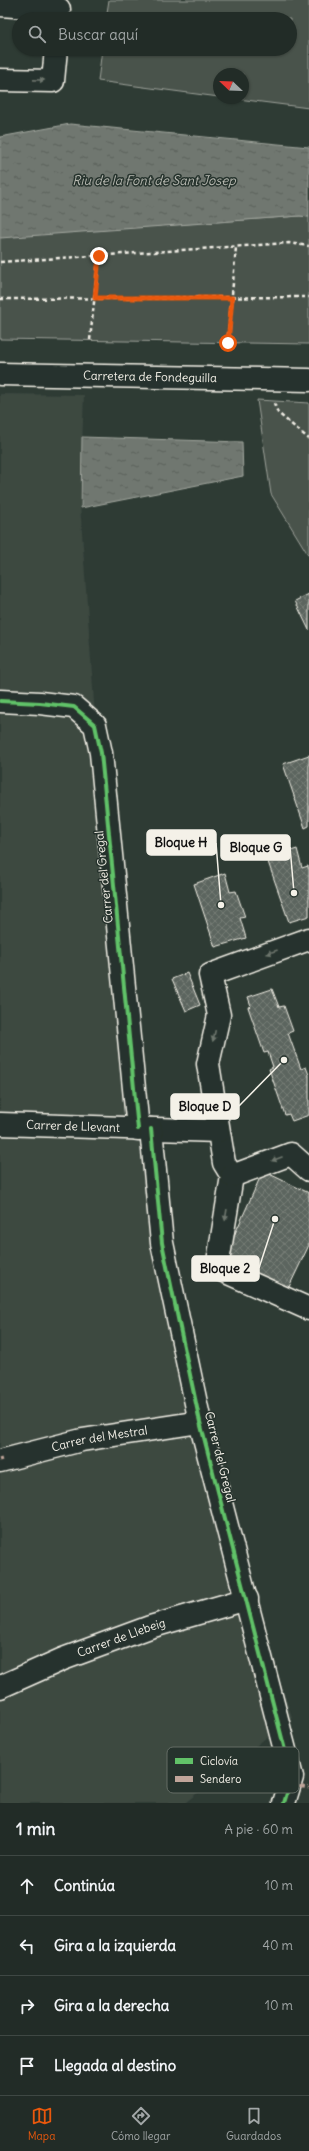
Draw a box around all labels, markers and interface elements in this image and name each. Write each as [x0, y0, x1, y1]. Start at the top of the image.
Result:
search box [12, 12, 297, 56]
icon: search [26, 23, 48, 45]
text: Buscar aquí [58, 25, 138, 44]
north arrow [213, 68, 249, 104]
one-way arrow [33, 77, 46, 83]
water label: Riu de la Font de Sant Josep [72, 172, 236, 189]
route end [90, 247, 108, 265]
route start [219, 334, 237, 352]
street label: Carretera de Fondeguilla [83, 368, 217, 385]
street label: Carrer del Gregal [91, 830, 116, 924]
callout: Bloque H [147, 830, 216, 855]
text: Bloque H [155, 834, 208, 851]
callout: Bloque G [221, 835, 290, 860]
text: Bloque G [230, 839, 283, 856]
one-way arrow [266, 949, 278, 955]
one-way arrow [211, 1030, 217, 1043]
callout: Bloque D [171, 1094, 239, 1119]
text: Bloque D [179, 1098, 231, 1115]
street label: Carrer de Llevant [26, 1117, 120, 1135]
one-way arrow [271, 1157, 283, 1163]
one-way arrow [223, 1209, 229, 1221]
callout: Bloque 2 [192, 1256, 259, 1281]
text: Bloque 2 [200, 1260, 250, 1277]
street label: Carrer del Gregal [202, 1410, 239, 1504]
street label: Carrer del Mestral [50, 1422, 148, 1455]
street label: Carrer de Llebeig [75, 1615, 167, 1660]
legend [167, 1747, 299, 1793]
text: Ciclovía [200, 1754, 238, 1768]
text: Sendero [200, 1772, 241, 1786]
text: 1 min [16, 1818, 55, 1840]
text: A pie · 60 m [225, 1821, 293, 1838]
icon: ahead [16, 1875, 38, 1897]
text: Continúa [54, 1876, 115, 1895]
text: 10 m [265, 1877, 293, 1894]
icon: left [16, 1935, 38, 1957]
text: Gira a la izquierda [54, 1936, 176, 1955]
text: 40 m [262, 1937, 293, 1954]
icon: right [16, 1995, 38, 2017]
text: Gira a la derecha [54, 1996, 169, 2015]
text: 10 m [265, 1997, 293, 2014]
icon: arrive [16, 2055, 38, 2077]
text: Llegada al destino [54, 2056, 176, 2075]
tab: Mapa [28, 2105, 55, 2143]
tab: Cómo llegar [111, 2105, 170, 2143]
tab: Guardados [226, 2105, 281, 2143]

